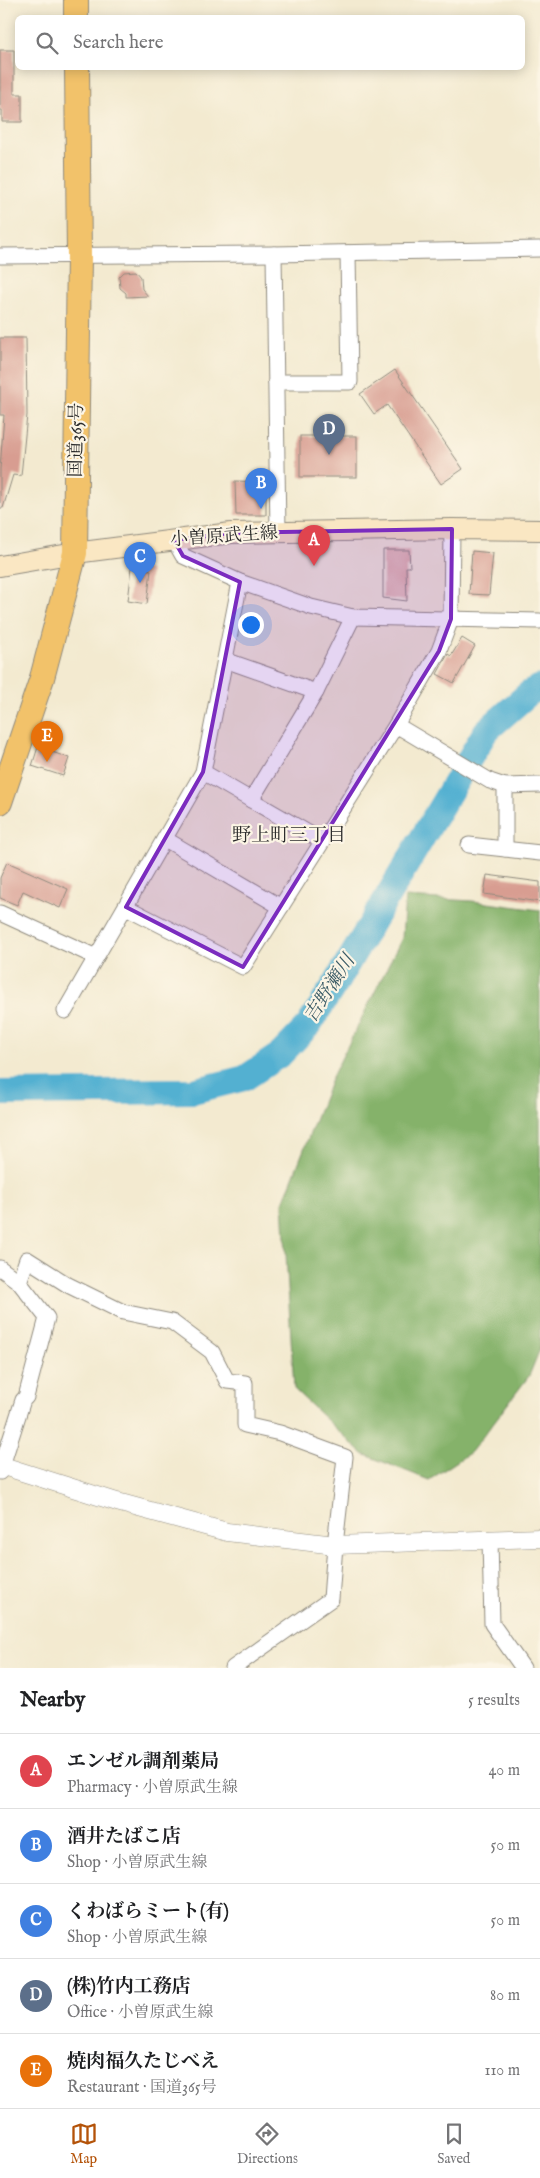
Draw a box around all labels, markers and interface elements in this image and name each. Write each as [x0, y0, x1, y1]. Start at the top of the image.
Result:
search box [15, 15, 525, 70]
icon: search [33, 29, 61, 57]
text: Search here [73, 31, 164, 55]
street label: 国道365号 [65, 402, 89, 478]
pin: D [313, 414, 345, 455]
pin: B [245, 468, 277, 509]
street label: 小曽原武生線 [169, 522, 279, 552]
pin: A [298, 525, 330, 566]
pin: C [124, 542, 156, 583]
your location [238, 612, 264, 638]
pin: E [31, 721, 63, 762]
district label: 野上町三丁目 [232, 824, 346, 848]
water label: 吉野瀬川 [299, 949, 362, 1027]
text: Nearby [20, 1687, 85, 1714]
text: 5 results [468, 1691, 520, 1711]
text: エンゼル調剤薬局 [67, 1750, 219, 1774]
text: A [31, 1761, 41, 1781]
text: 40 m [488, 1761, 520, 1781]
text: Pharmacy · 小曽原武生線 [67, 1778, 238, 1798]
text: 酒井たばこ店 [67, 1825, 181, 1849]
text: B [31, 1836, 41, 1856]
text: 50 m [491, 1836, 520, 1856]
text: Shop · 小曽原武生線 [67, 1853, 207, 1873]
text: くわばらミート(有) [67, 1900, 229, 1924]
text: C [30, 1911, 42, 1931]
text: 50 m [491, 1911, 520, 1931]
text: Shop · 小曽原武生線 [67, 1928, 207, 1948]
text: (株)竹内工務店 [67, 1975, 191, 1999]
text: D [30, 1986, 42, 2006]
text: 80 m [490, 1986, 520, 2006]
text: Office · 小曽原武生線 [67, 2003, 214, 2023]
text: 焼肉福久たじべえ [67, 2050, 219, 2074]
text: E [30, 2061, 42, 2081]
text: 110 m [484, 2061, 520, 2081]
text: Restaurant · 国道365号 [67, 2078, 217, 2098]
tab: Map [70, 2120, 98, 2168]
tab: Directions [237, 2120, 298, 2168]
tab: Saved [437, 2120, 470, 2168]

